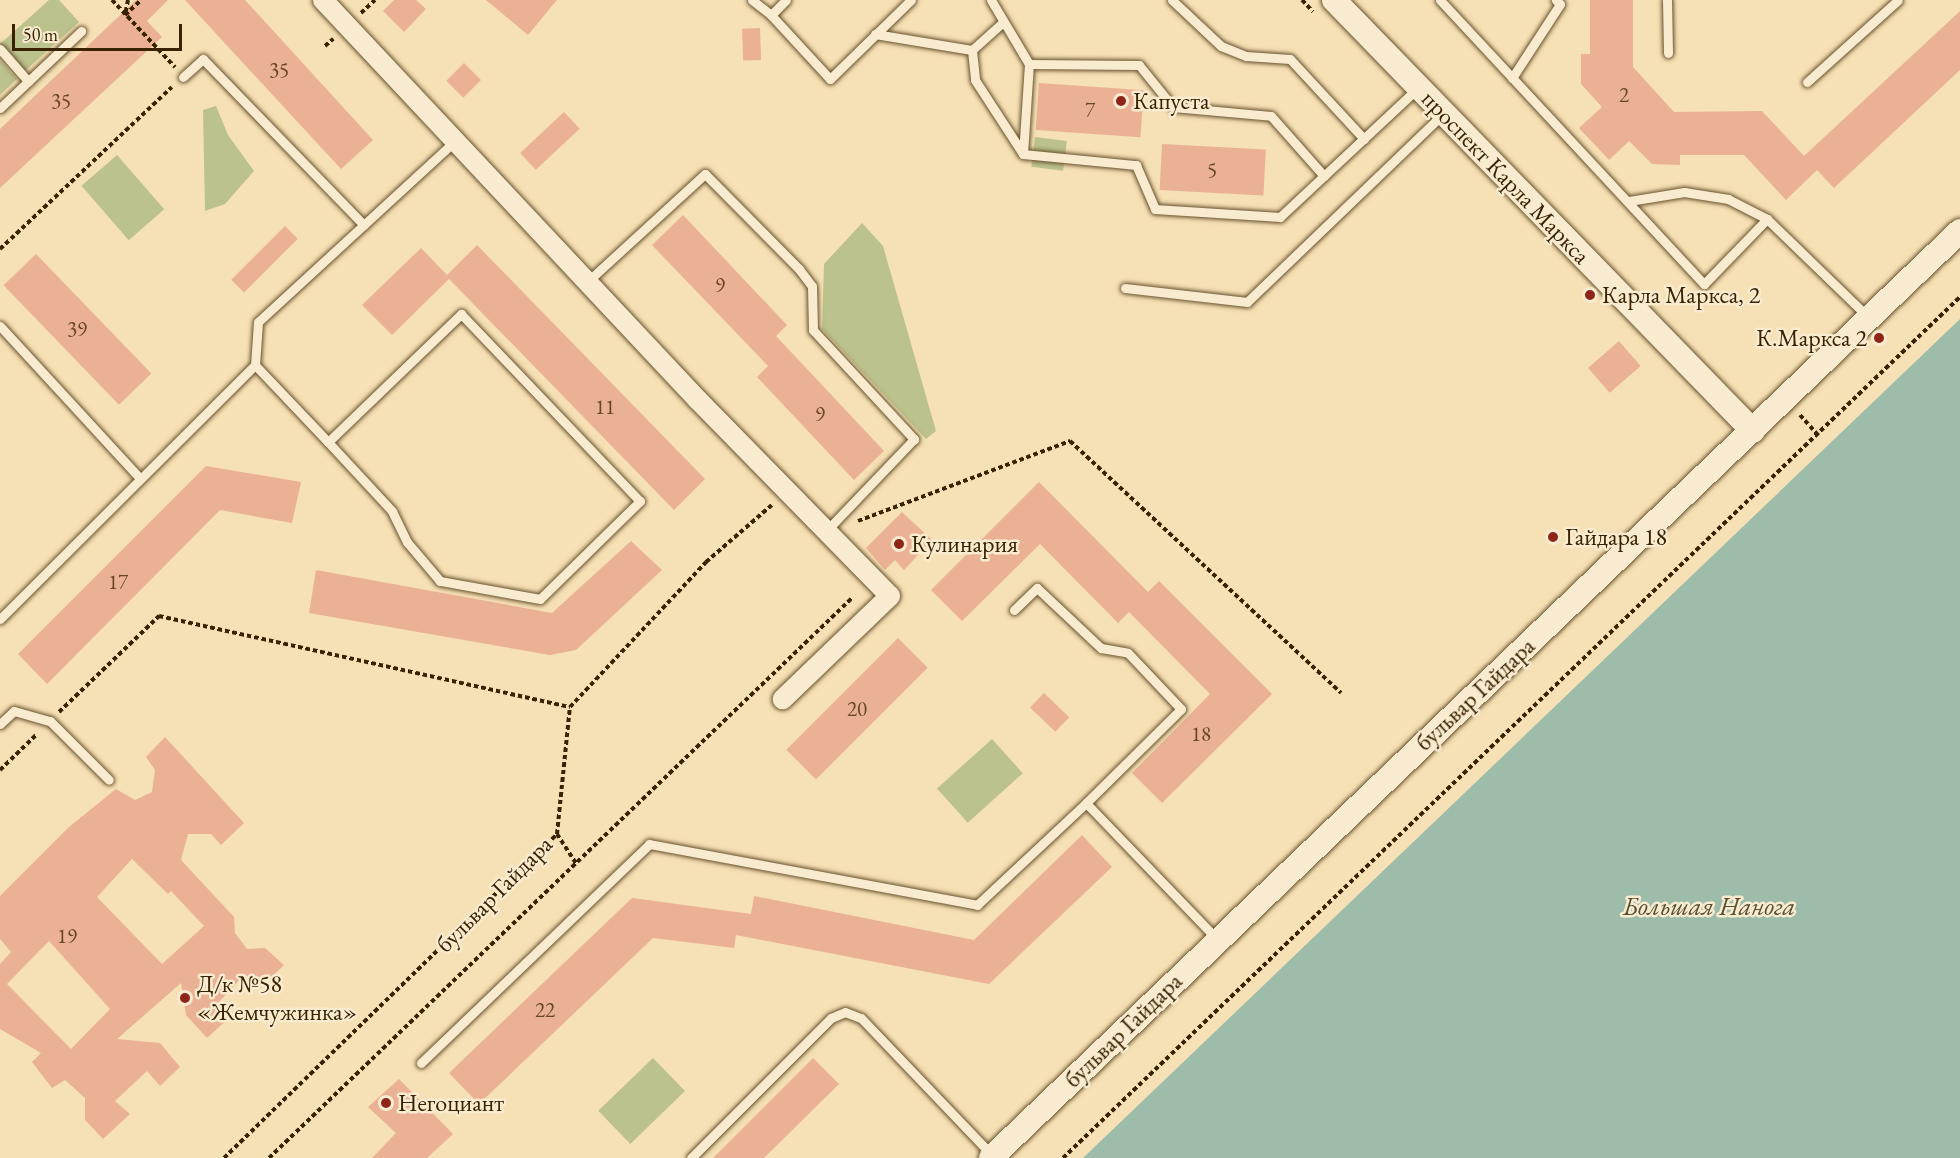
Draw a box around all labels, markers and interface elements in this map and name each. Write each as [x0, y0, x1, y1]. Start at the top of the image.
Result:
scale bar [15, 12, 184, 50]
text: 50 m [23, 23, 58, 46]
house number: 35 [269, 57, 289, 83]
house number: 2 [1619, 82, 1629, 108]
street label: проспект Карла Маркса [1416, 84, 1596, 270]
place label: Капуста [1133, 87, 1210, 115]
house number: 35 [51, 88, 71, 114]
marker: Капуста [1114, 94, 1128, 108]
house number: 7 [1085, 97, 1095, 123]
house number: 5 [1207, 157, 1217, 183]
house number: 9 [715, 272, 725, 298]
place label: Карла Маркса, 2 [1602, 281, 1760, 309]
marker: Карла Маркса, 2 [1583, 288, 1597, 302]
house number: 39 [67, 316, 87, 342]
place label: К.Маркса 2 [1756, 324, 1867, 352]
marker: К.Маркса 2 [1872, 331, 1886, 345]
house number: 11 [595, 394, 615, 420]
house number: 9 [815, 401, 825, 427]
place label: Гайдара 18 [1565, 523, 1667, 551]
place label: Кулинария [911, 530, 1018, 558]
marker: Гайдара 18 [1546, 530, 1560, 544]
marker: Кулинария [892, 537, 906, 551]
house number: 17 [108, 569, 128, 595]
street label: бульвар Гайдара [1409, 631, 1541, 757]
house number: 20 [847, 696, 867, 722]
house number: 18 [1191, 721, 1211, 747]
street label: бульвар Гайдара [430, 830, 558, 958]
water label: Большая Нанога [1623, 891, 1795, 923]
house number: 19 [57, 923, 77, 949]
street label: бульвар Гайдара [1058, 967, 1188, 1093]
place label: Д/к №58 «Жемчужинка» [197, 970, 357, 1026]
marker: Д/к №58 «Жемчужинка» [178, 991, 192, 1005]
house number: 22 [535, 997, 555, 1023]
place label: Негоциант [398, 1089, 504, 1117]
marker: Негоциант [379, 1096, 393, 1110]

